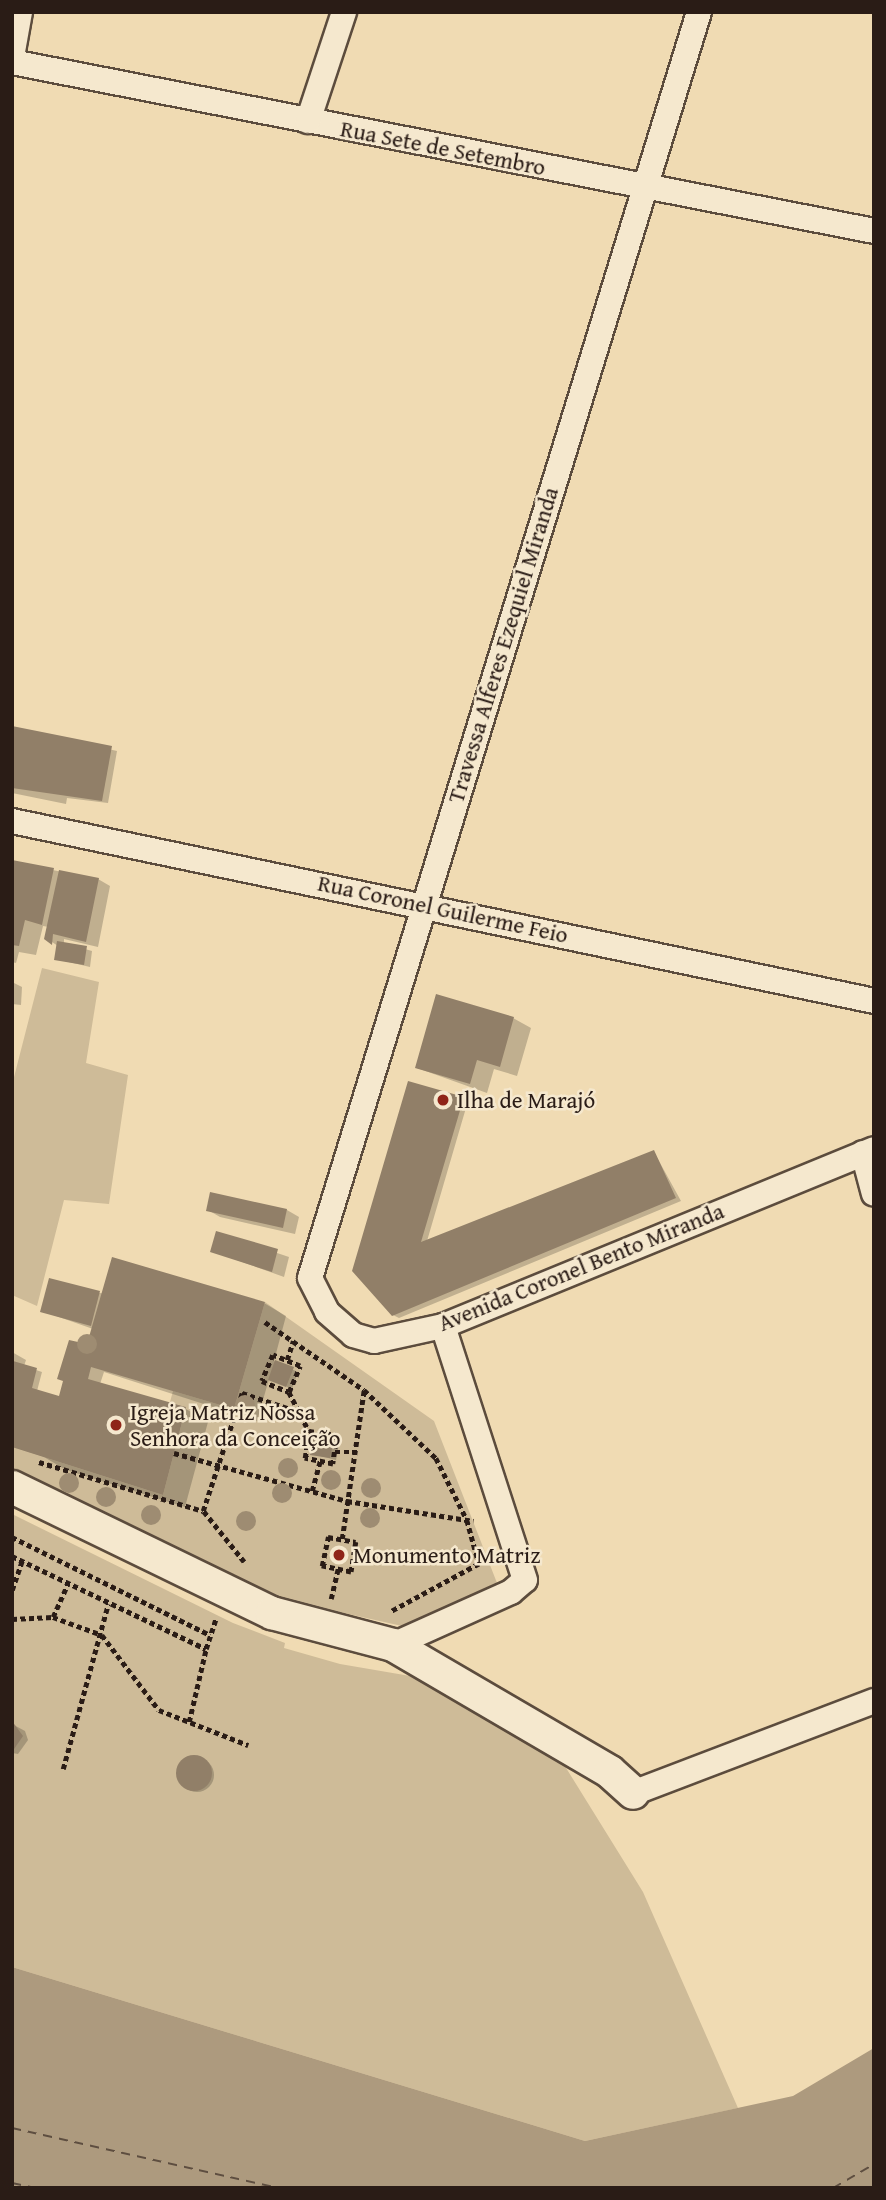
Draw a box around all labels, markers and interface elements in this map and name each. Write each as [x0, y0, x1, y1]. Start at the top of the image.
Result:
street label: Rua Sete de Setembro [338, 115, 548, 181]
street label: Travessa Alferes Ezequiel Miranda [442, 484, 564, 806]
street label: Rua Coronel Guilerme Feio [315, 869, 571, 949]
place label: Ilha de Marajó [457, 1086, 595, 1114]
marker: Ilha de Marajó [435, 1092, 451, 1108]
street label: Avenida Coronel Bento Miranda [434, 1197, 728, 1337]
place label: Igreja Matriz Nossa Senhora da Conceição [130, 1398, 340, 1452]
marker: Igreja Matriz Nossa Senhora da Conceição [108, 1417, 124, 1433]
place label: Monumento Matriz [353, 1541, 540, 1569]
marker: Monumento Matriz [331, 1547, 347, 1563]

